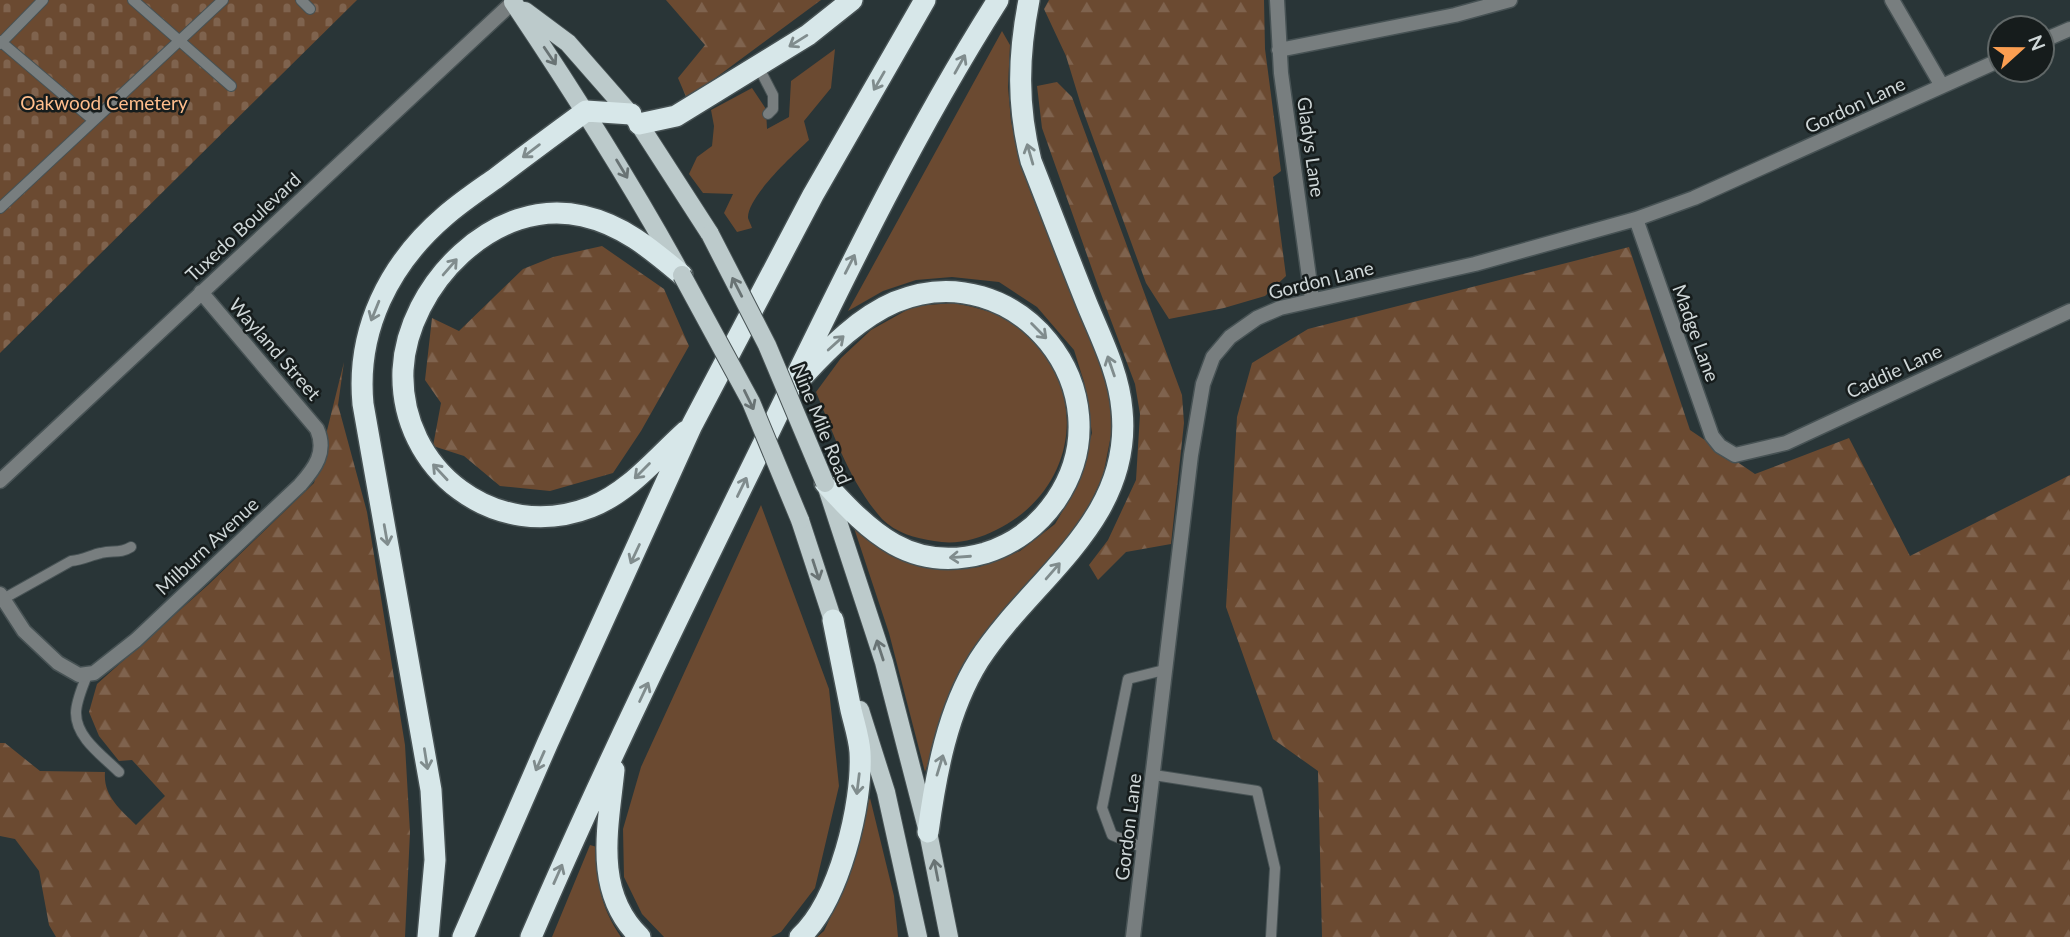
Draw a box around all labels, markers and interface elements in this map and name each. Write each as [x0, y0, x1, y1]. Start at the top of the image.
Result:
north arrow [1986, 14, 2056, 84]
text: N [2024, 32, 2051, 54]
one-way arrow [789, 35, 809, 49]
one-way arrow [542, 46, 557, 65]
one-way arrow [953, 55, 967, 75]
one-way arrow [872, 70, 886, 90]
street label: Gordon Lane [1801, 71, 1908, 138]
park label: Oakwood Cemetery [20, 91, 188, 114]
street label: Gladys Lane [1293, 95, 1330, 199]
one-way arrow [1022, 143, 1035, 165]
one-way arrow [523, 144, 541, 159]
one-way arrow [615, 158, 629, 178]
street label: Tuxedo Boulevard [180, 167, 305, 286]
one-way arrow [844, 254, 858, 275]
street label: Gordon Lane [1266, 255, 1376, 304]
one-way arrow [442, 258, 458, 276]
one-way arrow [729, 277, 743, 298]
street label: Madge Lane [1668, 281, 1725, 385]
street label: Wayland Street [225, 293, 326, 405]
one-way arrow [368, 300, 381, 322]
one-way arrow [1030, 322, 1047, 339]
one-way arrow [827, 335, 845, 351]
street label: Caddie Lane [1842, 338, 1945, 403]
one-way arrow [1104, 355, 1116, 377]
street label: Nine Mile Road [788, 360, 857, 487]
one-way arrow [743, 389, 756, 410]
one-way arrow [634, 463, 651, 480]
one-way arrow [432, 464, 449, 481]
one-way arrow [736, 477, 749, 498]
street label: Milburn Avenue [150, 492, 263, 599]
one-way arrow [380, 523, 394, 546]
one-way arrow [628, 543, 641, 564]
one-way arrow [948, 550, 971, 563]
one-way arrow [811, 559, 823, 581]
one-way arrow [1044, 563, 1061, 580]
one-way arrow [873, 639, 885, 661]
one-way arrow [638, 682, 651, 703]
one-way arrow [420, 747, 433, 770]
one-way arrow [533, 750, 546, 771]
one-way arrow [934, 754, 947, 776]
one-way arrow [851, 772, 864, 795]
street label: Gordon Lane [1110, 772, 1145, 882]
one-way arrow [929, 859, 942, 882]
one-way arrow [552, 864, 565, 886]

